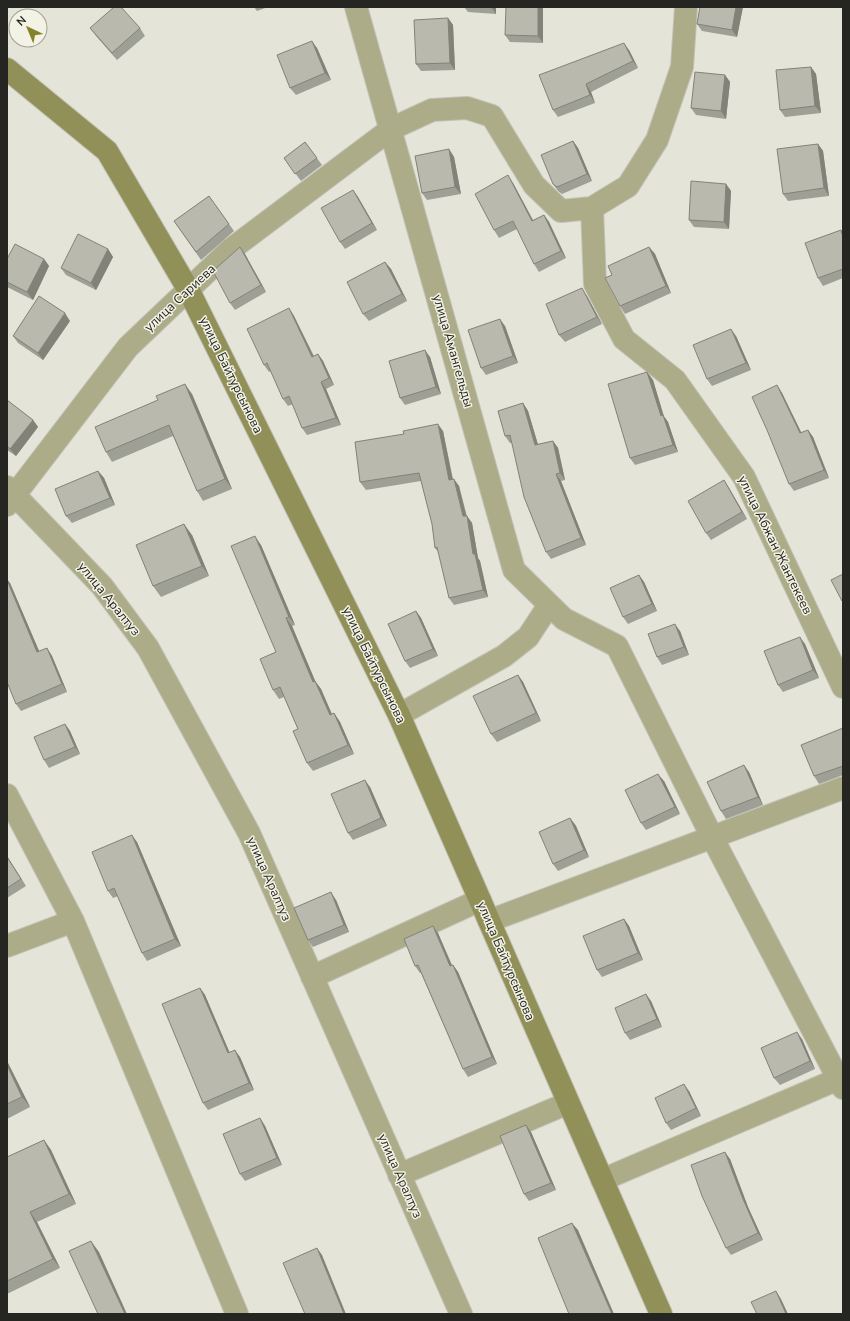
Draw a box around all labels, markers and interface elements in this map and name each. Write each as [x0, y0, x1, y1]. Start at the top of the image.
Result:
north arrow [8, 8, 48, 48]
text: N [13, 13, 30, 29]
street label: улица Сариева [140, 260, 220, 336]
street label: улица Амангельды [428, 292, 478, 410]
street label: улица Байтурсынова [195, 314, 267, 436]
street label: улица Абжан Жантекеев [734, 473, 816, 617]
street label: улица Аралтуз [74, 558, 144, 640]
street label: улица Байтурсынова [338, 604, 410, 726]
street label: улица Аралтуз [242, 834, 296, 924]
street label: улица Байтурсынова [473, 899, 539, 1023]
street label: улица Аралтуз [373, 1131, 427, 1221]

